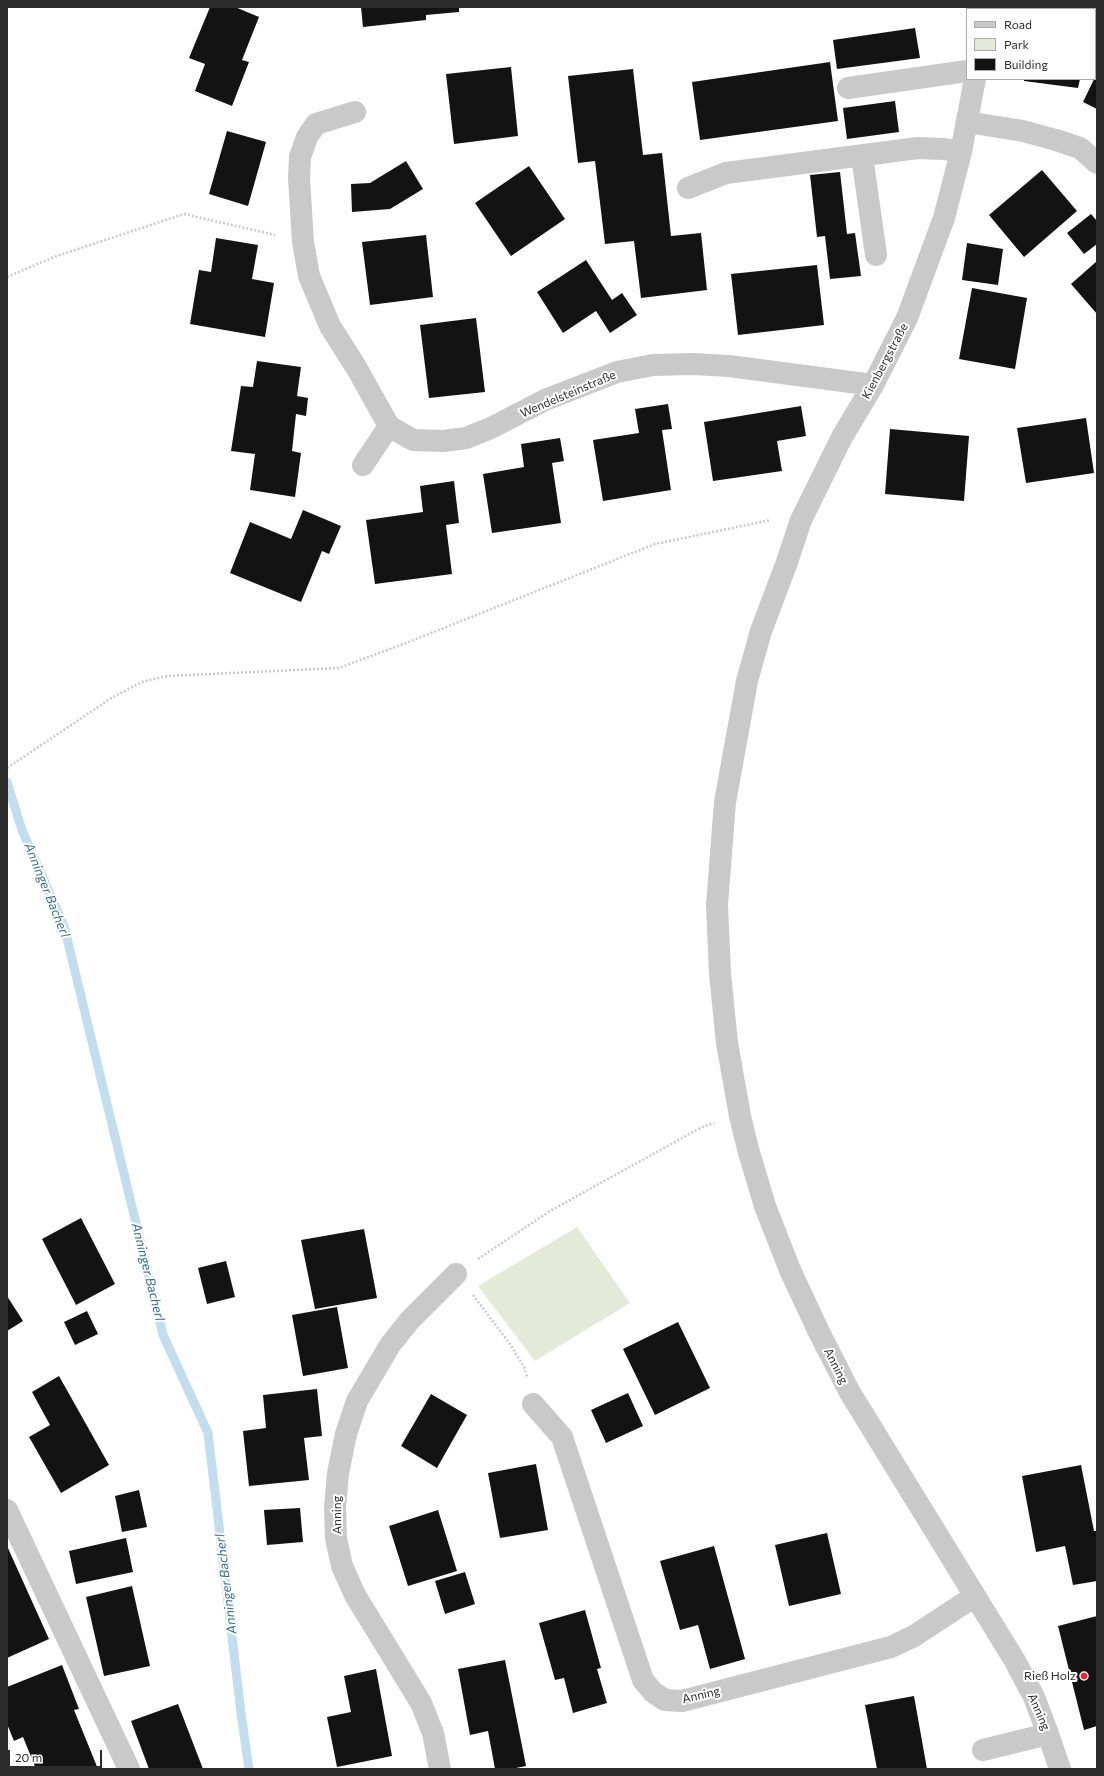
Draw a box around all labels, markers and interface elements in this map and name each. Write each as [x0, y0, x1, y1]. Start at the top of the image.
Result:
legend [966, 8, 1096, 80]
text: Road [1004, 17, 1032, 31]
text: Park [1004, 37, 1029, 51]
text: Building [1004, 57, 1048, 71]
street label: Kienbergstraße [859, 321, 911, 401]
street label: Wendelsteinstraße [518, 367, 618, 421]
water label: Anninger Bacherl [21, 840, 73, 940]
water label: Anninger Bacherl [128, 1221, 168, 1323]
street label: Anning [821, 1346, 851, 1386]
street label: Anning [330, 1496, 344, 1534]
water label: Anninger Bacherl [212, 1533, 240, 1635]
place label: Rieß Holz [1024, 1669, 1076, 1683]
marker: Rieß Holz [1079, 1671, 1089, 1681]
street label: Anning [681, 1684, 721, 1706]
street label: Anning [1025, 1691, 1053, 1733]
scale bar [10, 1742, 104, 1768]
text: 20 m [15, 1750, 42, 1764]

